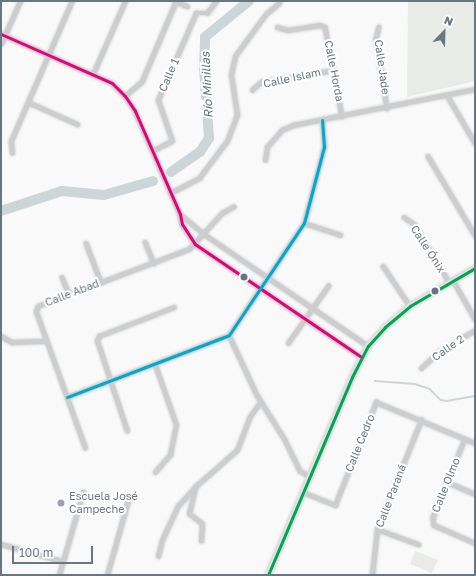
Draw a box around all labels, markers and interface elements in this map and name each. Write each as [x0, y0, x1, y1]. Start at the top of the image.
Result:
north arrow [424, 12, 464, 52]
text: N [442, 13, 455, 28]
street label: Calle Horda [322, 39, 346, 103]
street label: Calle Jade [372, 39, 392, 95]
water label: Río Minillas [198, 51, 216, 119]
street label: Calle 1 [156, 56, 182, 94]
street label: Calle Islam [262, 65, 322, 91]
street label: Calle Ónix [408, 223, 448, 275]
unlabelled marker [239, 272, 249, 282]
street label: Calle Abad [43, 277, 101, 309]
unlabelled marker [430, 286, 440, 296]
street label: Calle 2 [429, 332, 467, 364]
street label: Calle Cedro [342, 412, 378, 474]
street label: Calle Olmo [429, 456, 463, 514]
street label: Calle Paraná [373, 463, 409, 529]
place label: Escuela José Campeche [69, 490, 138, 516]
marker: Escuela José Campeche [56, 498, 66, 508]
scale bar [14, 538, 95, 564]
text: 100 m [19, 545, 53, 560]

